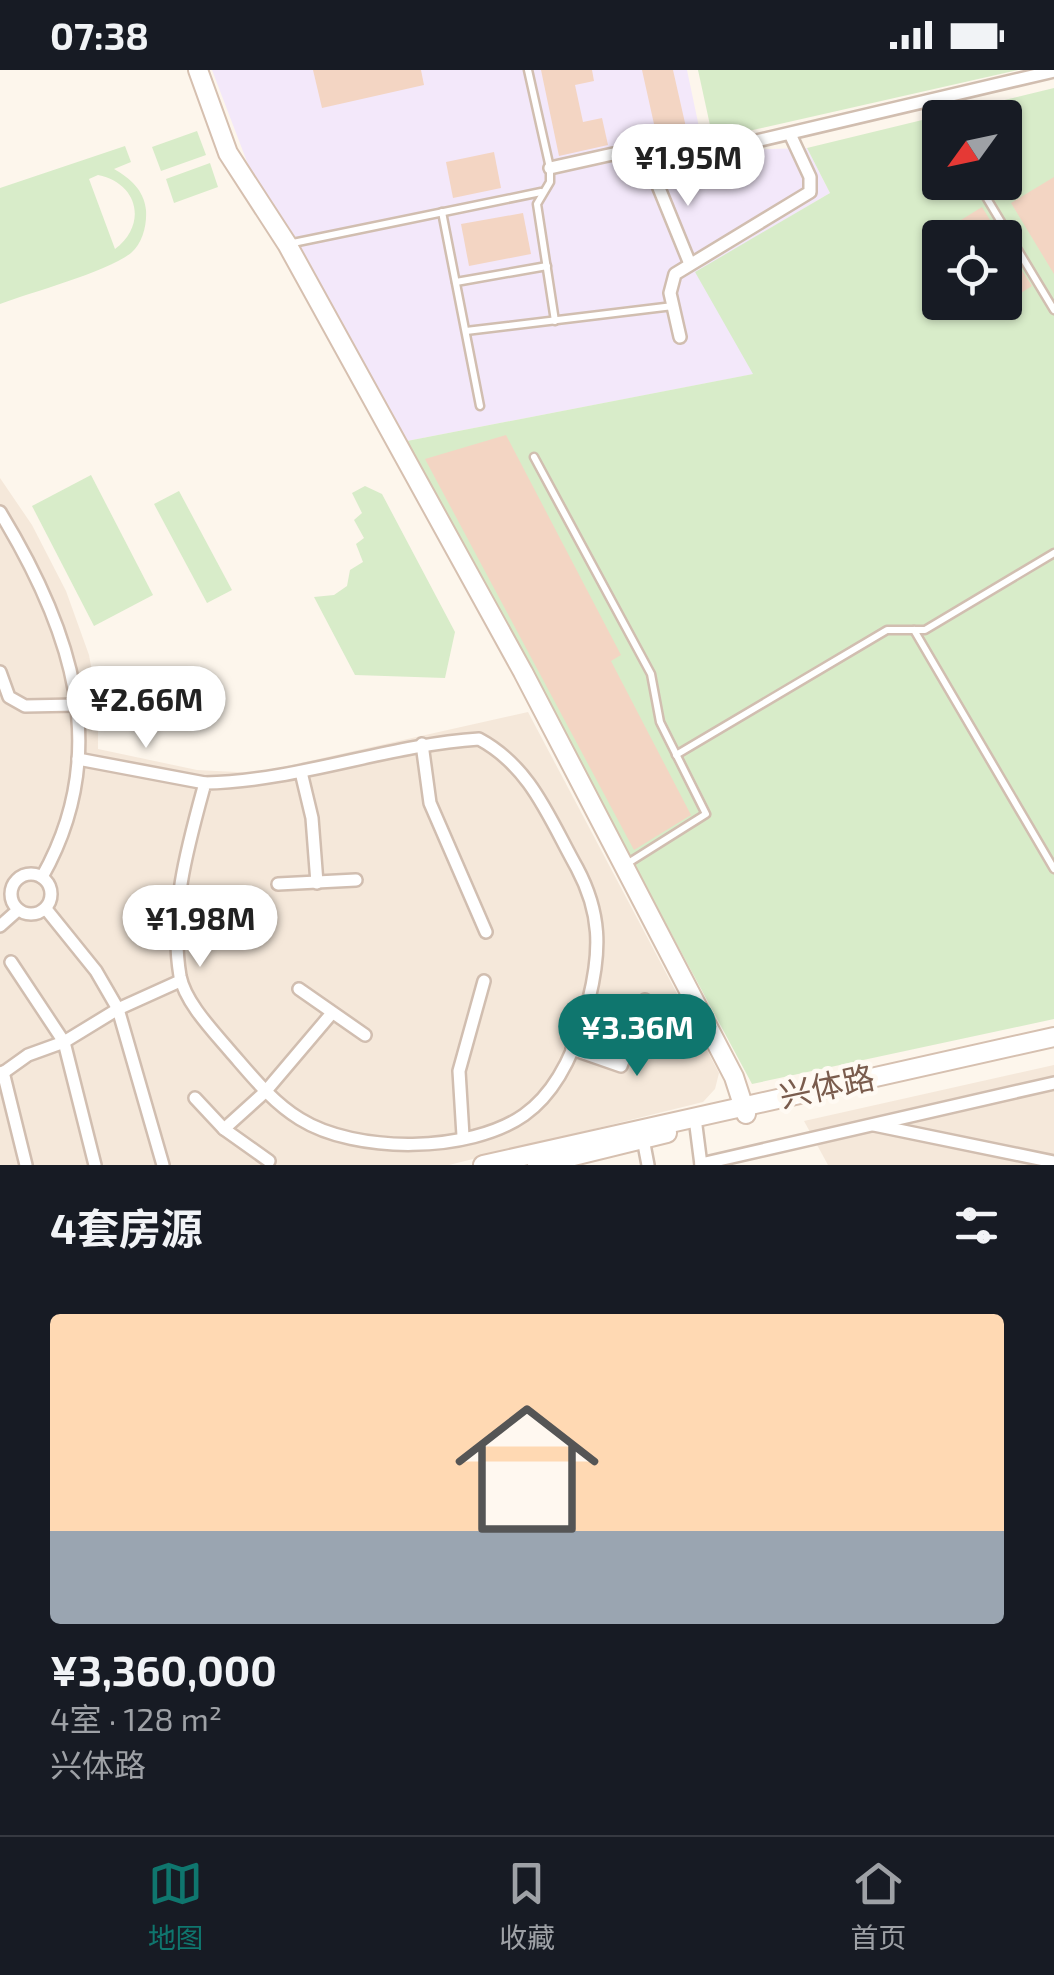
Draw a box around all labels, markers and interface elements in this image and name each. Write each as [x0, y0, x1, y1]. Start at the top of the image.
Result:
text: 07:38 [50, 12, 149, 58]
north arrow [922, 100, 1022, 200]
map controls [922, 100, 1022, 320]
pin: ¥1.95M [607, 124, 769, 209]
text: ¥1.95M [634, 137, 742, 175]
button: locate [922, 220, 1022, 320]
pin: ¥2.66M [65, 666, 227, 751]
text: ¥2.66M [89, 679, 203, 717]
pin: ¥1.98M [119, 885, 281, 970]
text: ¥1.98M [145, 898, 255, 936]
pin: ¥3.36M [556, 994, 718, 1079]
text: ¥3.36M [580, 1007, 694, 1045]
street label: 兴体路 [776, 1056, 877, 1114]
icon: filters [949, 1198, 1004, 1253]
text: 4套房源 [50, 1202, 203, 1252]
icon: home [437, 1379, 617, 1559]
text: ¥3,360,000 [50, 1644, 277, 1694]
text: 4室 · 128 m² [50, 1699, 222, 1737]
text: 兴体路 [50, 1745, 146, 1783]
tab: 地图 [148, 1856, 204, 1956]
tab: 收藏 [499, 1856, 555, 1956]
tab: 首页 [850, 1856, 906, 1956]

